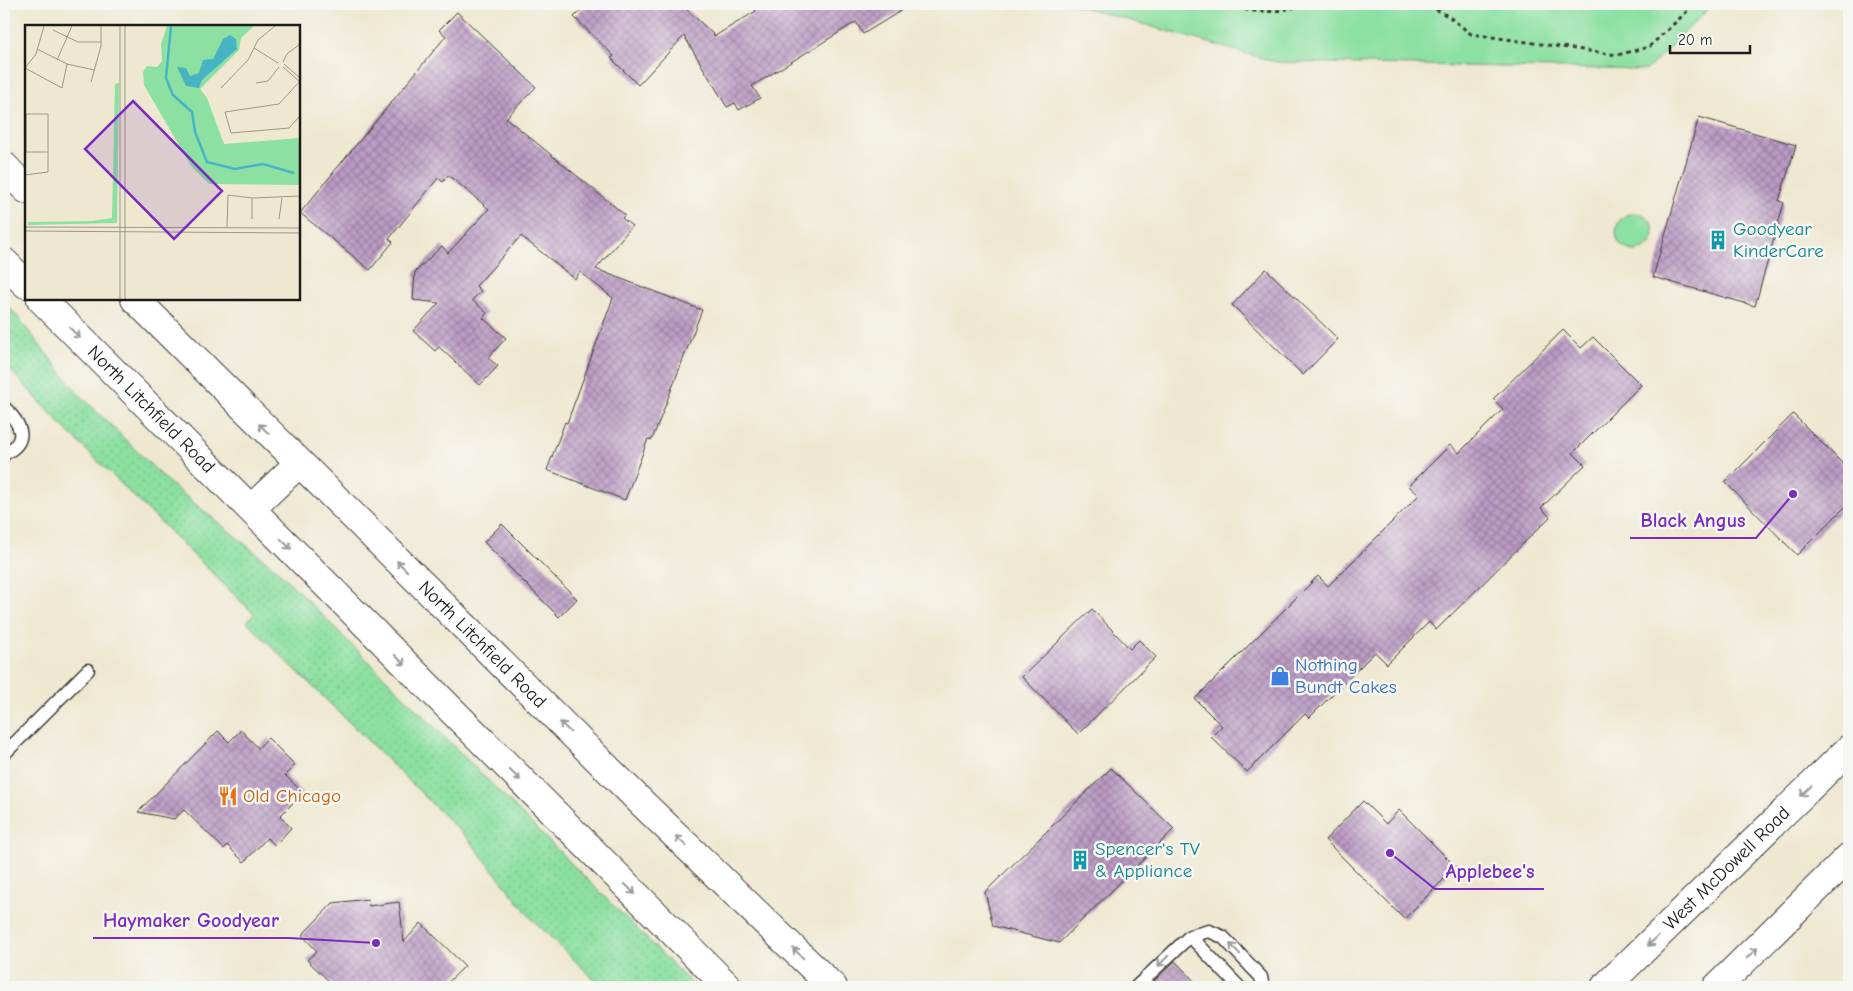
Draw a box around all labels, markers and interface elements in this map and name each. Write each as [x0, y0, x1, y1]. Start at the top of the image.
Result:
scale bar [1670, 22, 1750, 54]
inset map [25, 25, 300, 300]
text: 20 m [1678, 31, 1712, 49]
place label: Goodyear KinderCare [1733, 218, 1824, 262]
building icon: Goodyear KinderCare [1707, 229, 1729, 251]
one-way arrow [69, 327, 81, 339]
street label: North Litchfield Road [83, 341, 219, 478]
one-way arrow [258, 423, 270, 435]
callout: Black Angus [1630, 503, 1756, 538]
text: Black Angus [1640, 509, 1746, 532]
one-way arrow [280, 538, 292, 550]
one-way arrow [396, 559, 408, 572]
street label: North Litchfield Road [414, 576, 551, 713]
one-way arrow [394, 653, 406, 666]
place label: Nothing Bundt Cakes [1295, 654, 1397, 698]
shop icon: Nothing Bundt Cakes [1269, 665, 1291, 687]
one-way arrow [559, 721, 571, 733]
one-way arrow [509, 768, 521, 781]
restaurant icon: Old Chicago [217, 785, 239, 807]
place label: Old Chicago [243, 785, 341, 807]
one-way arrow [1800, 785, 1813, 797]
street label: West McDowell Road [1659, 802, 1794, 935]
one-way arrow [674, 835, 687, 847]
place label: Spencer's TV & Appliance [1095, 838, 1201, 882]
building icon: Spencer's TV & Appliance [1069, 849, 1091, 871]
callout: Applebee's [1435, 854, 1544, 889]
text: Applebee's [1445, 860, 1535, 883]
one-way arrow [624, 883, 636, 895]
callout: Haymaker Goodyear [93, 903, 289, 938]
text: Haymaker Goodyear [103, 909, 279, 932]
one-way arrow [1646, 935, 1659, 947]
one-way arrow [1229, 943, 1241, 956]
one-way arrow [1745, 947, 1758, 959]
one-way arrow [792, 948, 804, 960]
one-way arrow [1156, 955, 1169, 967]

